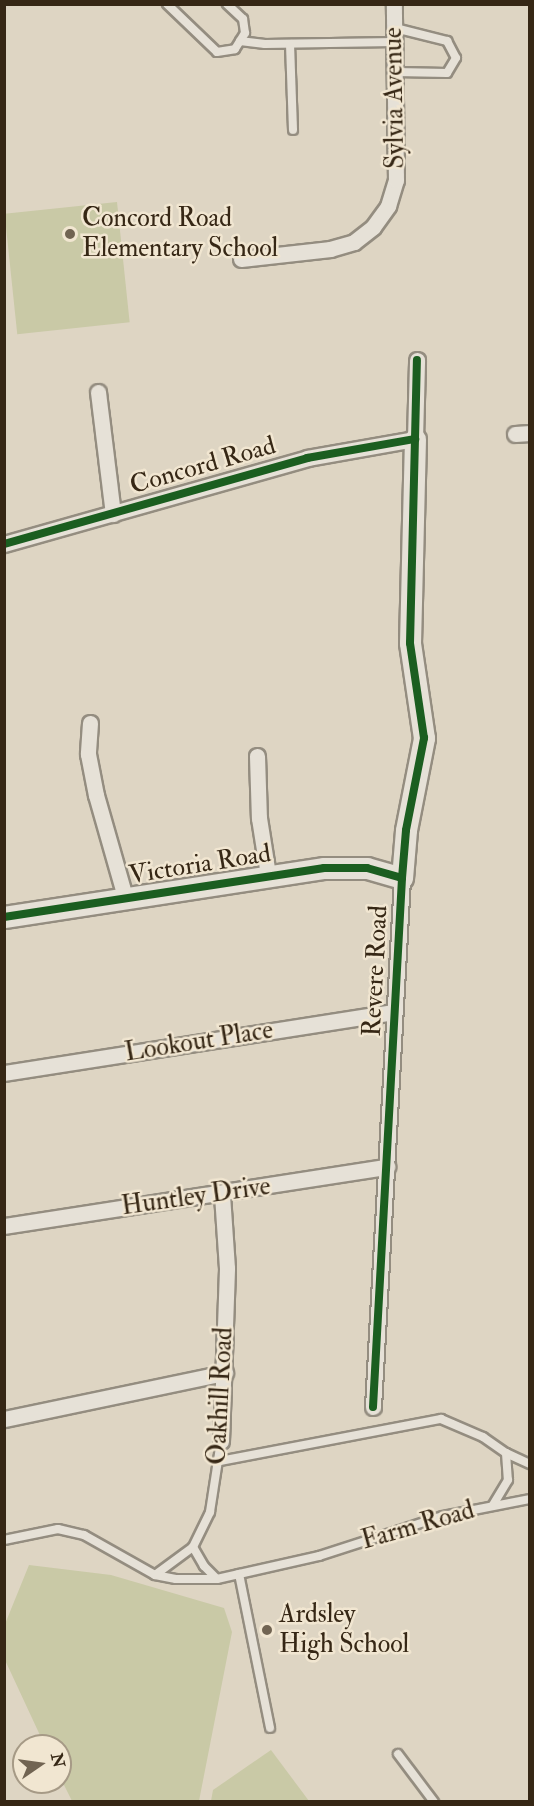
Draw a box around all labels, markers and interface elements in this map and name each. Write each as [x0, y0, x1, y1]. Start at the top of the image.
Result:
street label: Sylvia Avenue [378, 27, 412, 169]
place label: Concord Road Elementary School [82, 203, 278, 264]
marker: Concord Road Elementary School [63, 227, 77, 241]
street label: Concord Road [127, 430, 279, 502]
street label: Victoria Road [127, 838, 273, 892]
street label: Revere Road [357, 905, 395, 1037]
street label: Lookout Place [123, 1015, 275, 1069]
street label: Huntley Drive [120, 1171, 272, 1223]
street label: Oakhill Road [202, 1326, 240, 1466]
street label: Farm Road [358, 1495, 478, 1557]
place label: Ardsley High School [279, 1599, 409, 1660]
marker: Ardsley High School [260, 1623, 274, 1637]
north arrow [12, 1734, 72, 1794]
text: N [46, 1751, 69, 1770]

